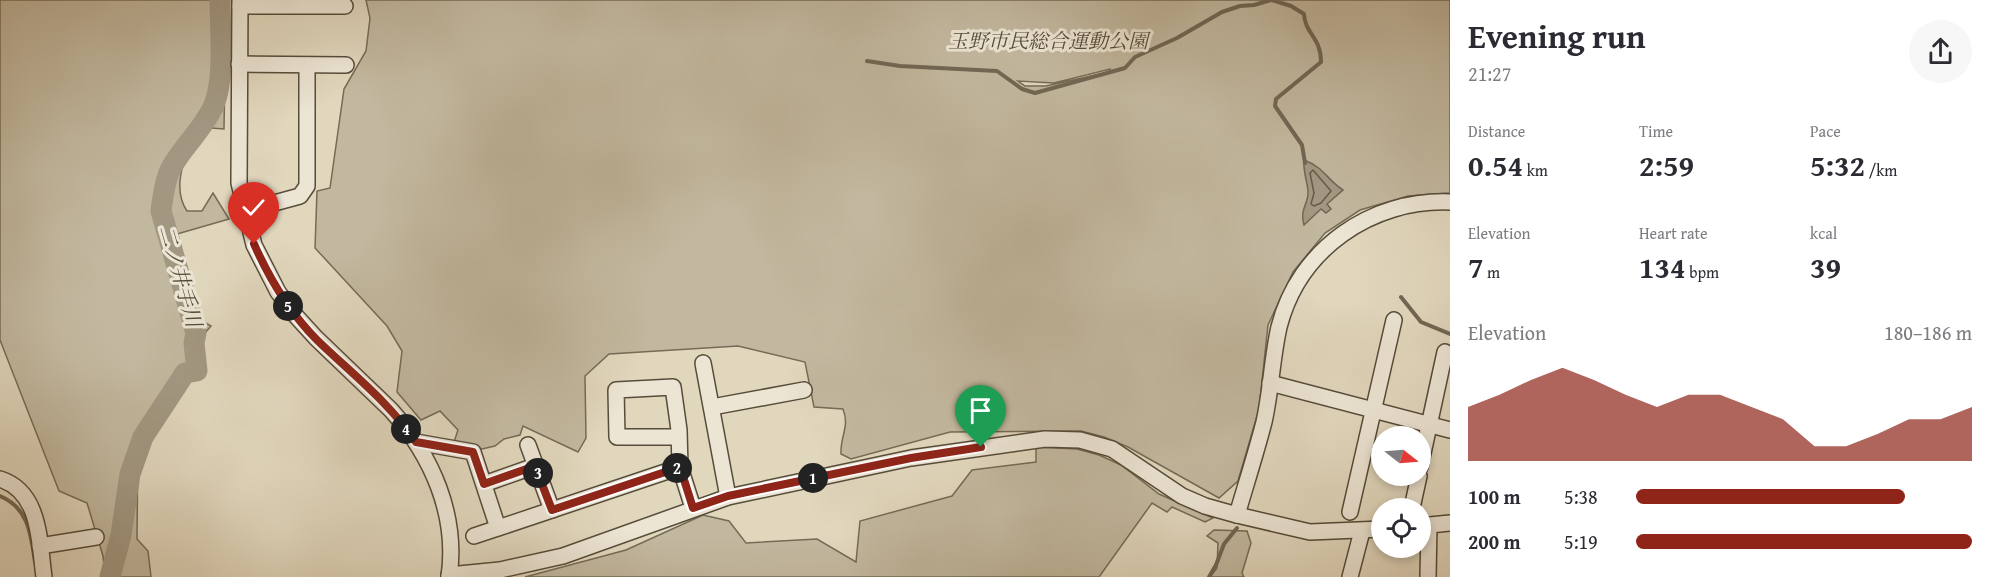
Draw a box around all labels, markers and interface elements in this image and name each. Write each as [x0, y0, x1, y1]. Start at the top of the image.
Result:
text: Evening run [1468, 12, 1645, 60]
button: share [1909, 20, 1972, 83]
park label: 玉野市民総合運動公園 [948, 26, 1151, 55]
text: 21:27 [1468, 59, 1511, 88]
text: Distance [1468, 119, 1525, 143]
text: Time [1639, 119, 1673, 143]
text: Pace [1810, 119, 1841, 143]
text: 0.54 [1468, 143, 1523, 187]
text: 2:59 [1639, 143, 1694, 187]
text: 5:32 [1810, 143, 1865, 187]
text: km [1523, 158, 1548, 182]
text: /km [1865, 158, 1897, 182]
pin [228, 182, 279, 244]
icon: check [237, 191, 270, 224]
water label: 二ノ井手川 [151, 221, 210, 333]
text: Elevation [1468, 221, 1531, 245]
text: Heart rate [1639, 221, 1708, 245]
text: kcal [1810, 221, 1837, 245]
text: 7 [1468, 245, 1484, 289]
text: 134 [1639, 245, 1686, 289]
text: 39 [1810, 245, 1841, 289]
text: m [1484, 260, 1500, 284]
text: bpm [1686, 260, 1719, 284]
pin: 5 [273, 291, 303, 321]
text: 5 [284, 294, 292, 318]
text: Elevation [1468, 318, 1546, 347]
text: 180–186 m [1884, 318, 1972, 347]
pin [955, 385, 1006, 447]
icon: arrive [964, 394, 997, 427]
pin: 4 [391, 414, 421, 444]
text: 4 [402, 417, 410, 441]
north arrow [1371, 426, 1431, 486]
map controls [1371, 426, 1431, 558]
pin: 2 [662, 453, 692, 483]
text: 2 [673, 456, 681, 480]
pin: 3 [523, 458, 553, 488]
text: 3 [534, 461, 542, 485]
pin: 1 [798, 463, 828, 493]
text: 1 [809, 466, 817, 490]
text: 100 m [1468, 482, 1521, 511]
text: 5:38 [1564, 482, 1598, 511]
button: locate [1371, 498, 1431, 558]
text: 200 m [1468, 527, 1521, 556]
text: 5:19 [1564, 527, 1598, 556]

